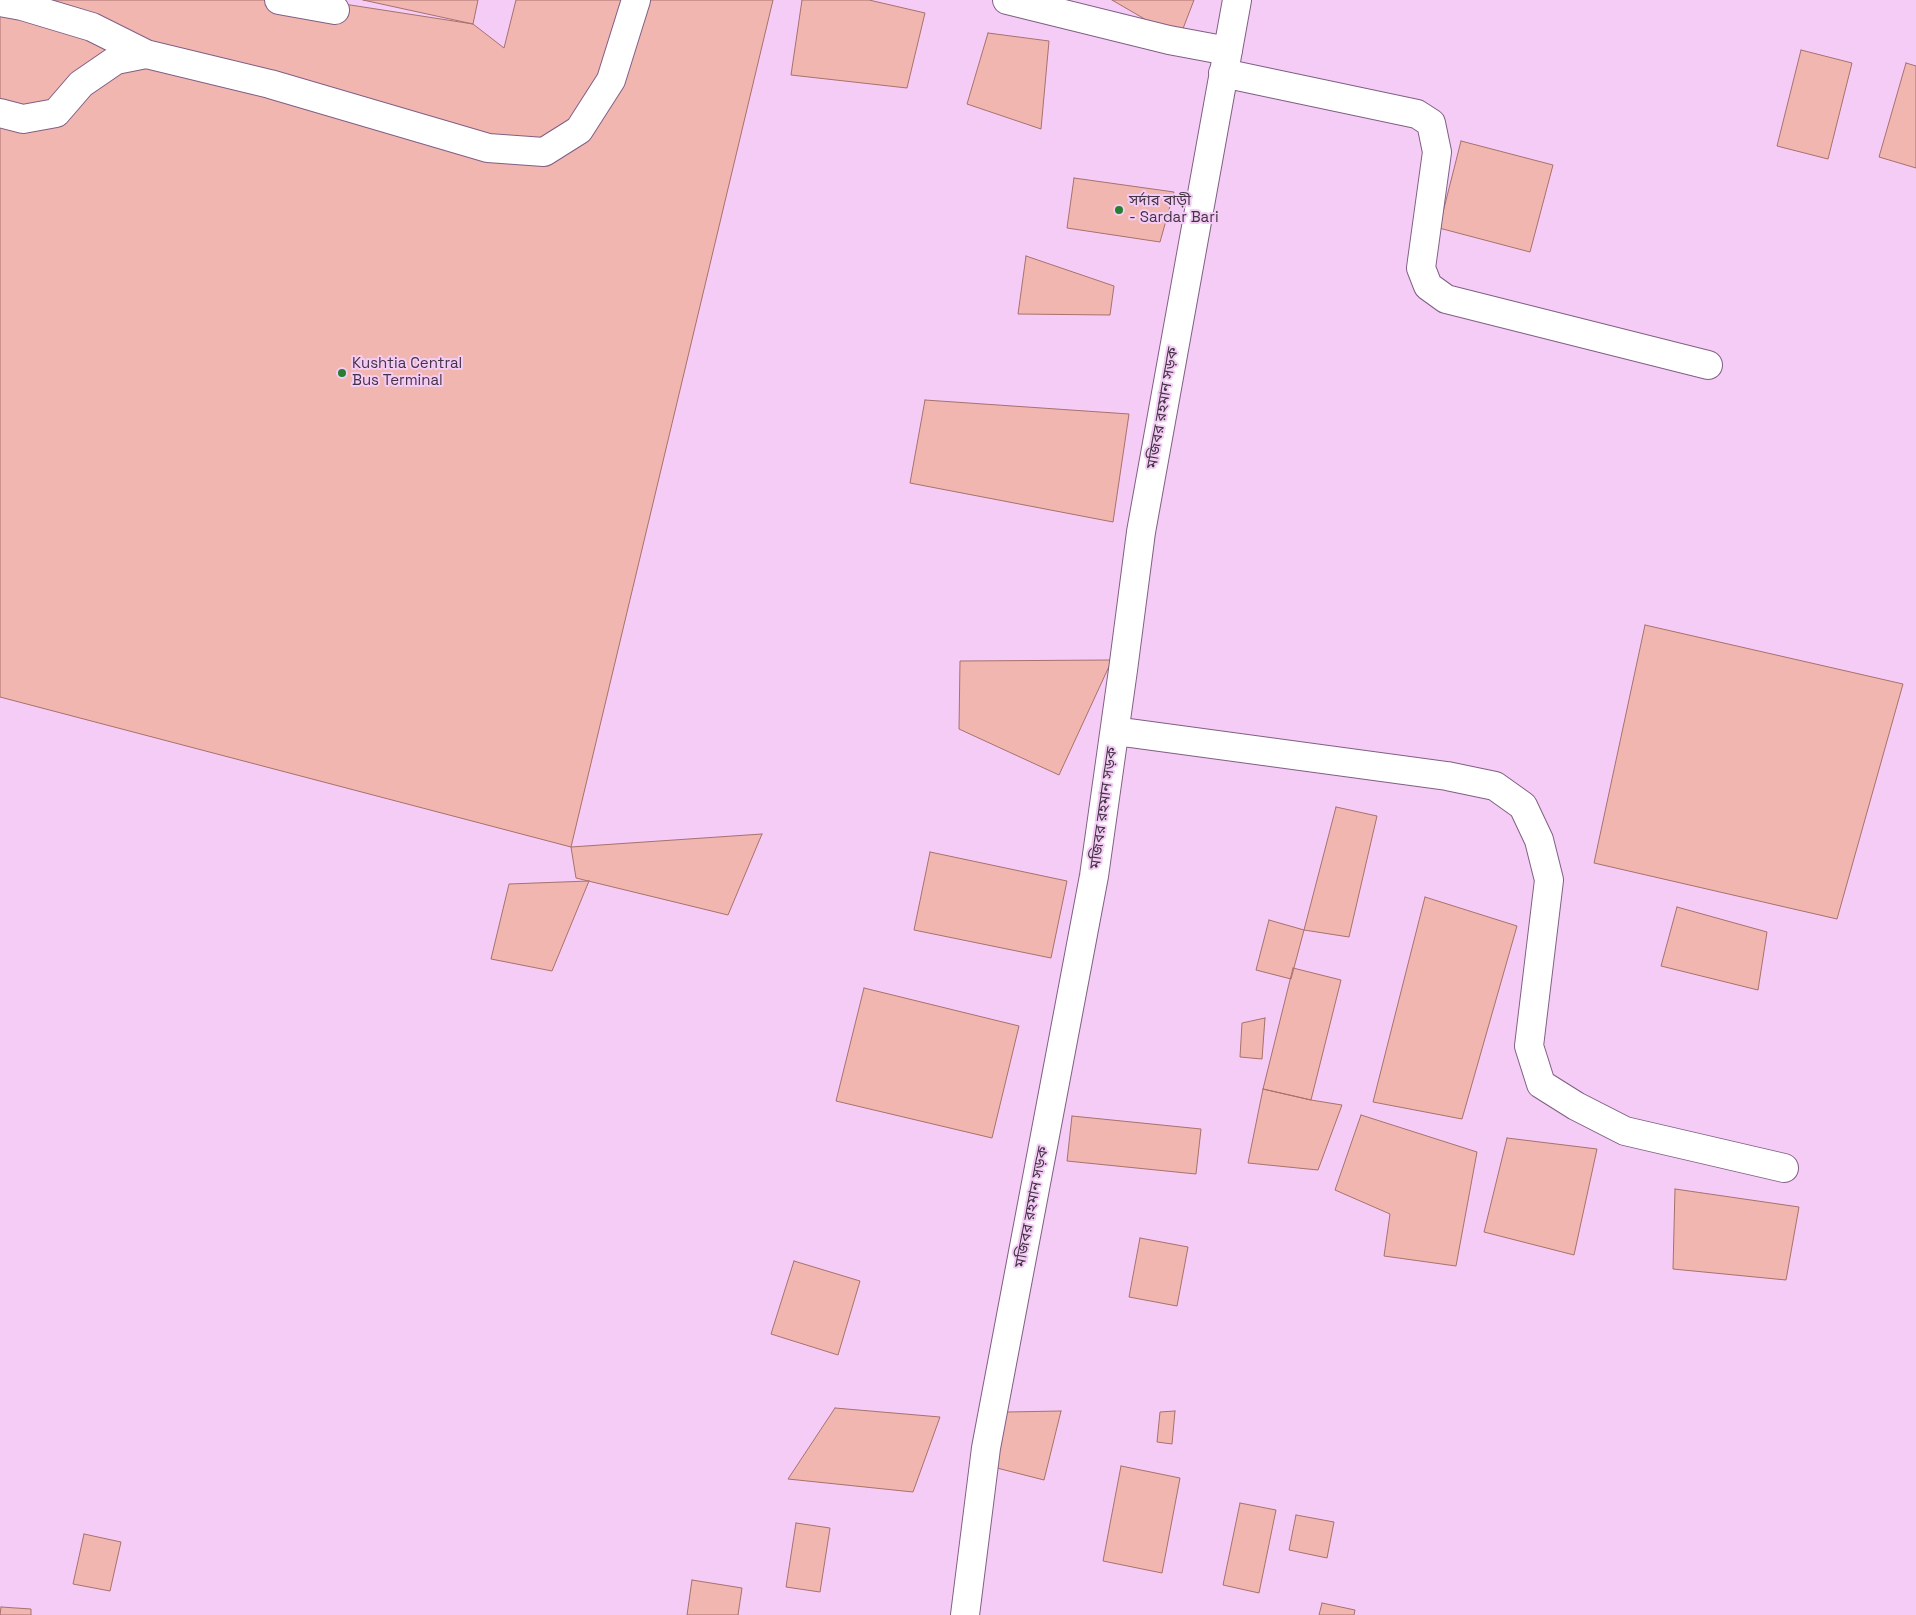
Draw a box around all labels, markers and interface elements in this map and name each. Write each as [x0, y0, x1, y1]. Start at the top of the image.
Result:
place label: সর্দার বাড়ী - Sardar Bari [1129, 192, 1219, 227]
marker: সর্দার বাড়ী - Sardar Bari [1113, 204, 1125, 216]
street label: মজিবর রহমান সড়ক [1143, 346, 1183, 470]
place label: Kushtia Central Bus Terminal [352, 355, 462, 390]
marker: Kushtia Central Bus Terminal [336, 367, 348, 379]
street label: মজিবর রহমান সড়ক [1087, 746, 1121, 870]
street label: মজিবর রহমান সড়ক [1011, 1145, 1053, 1269]

